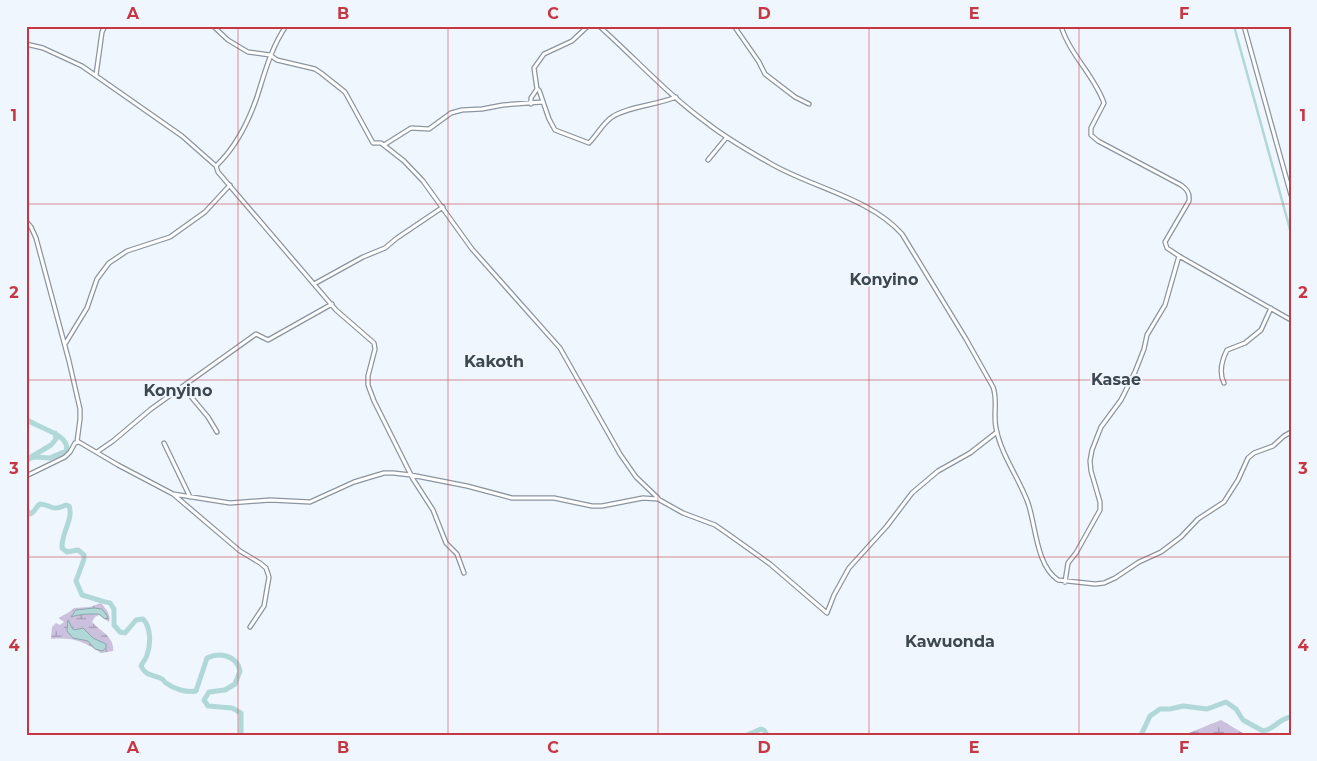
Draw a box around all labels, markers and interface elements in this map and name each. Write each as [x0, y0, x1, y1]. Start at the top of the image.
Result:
text: A [126, 4, 140, 23]
text: B [337, 4, 349, 23]
text: C [547, 4, 559, 23]
text: D [757, 4, 771, 23]
text: E [969, 4, 979, 23]
text: F [1179, 4, 1189, 23]
text: 1 [11, 106, 17, 125]
text: 1 [1300, 106, 1306, 125]
district label: Konyino [850, 270, 918, 289]
text: 2 [9, 283, 19, 302]
text: 2 [1298, 283, 1308, 302]
district label: Kakoth [464, 352, 524, 371]
district label: Kasae [1091, 370, 1141, 389]
district label: Konyino [144, 381, 212, 400]
text: 3 [8, 459, 19, 478]
text: 3 [1297, 459, 1308, 478]
district label: Kawuonda [905, 632, 995, 651]
text: 4 [8, 636, 20, 655]
text: 4 [1297, 636, 1309, 655]
text: A [126, 738, 140, 757]
text: B [337, 738, 349, 757]
text: C [547, 738, 559, 757]
text: D [757, 738, 771, 757]
text: E [969, 738, 979, 757]
text: F [1179, 738, 1189, 757]

